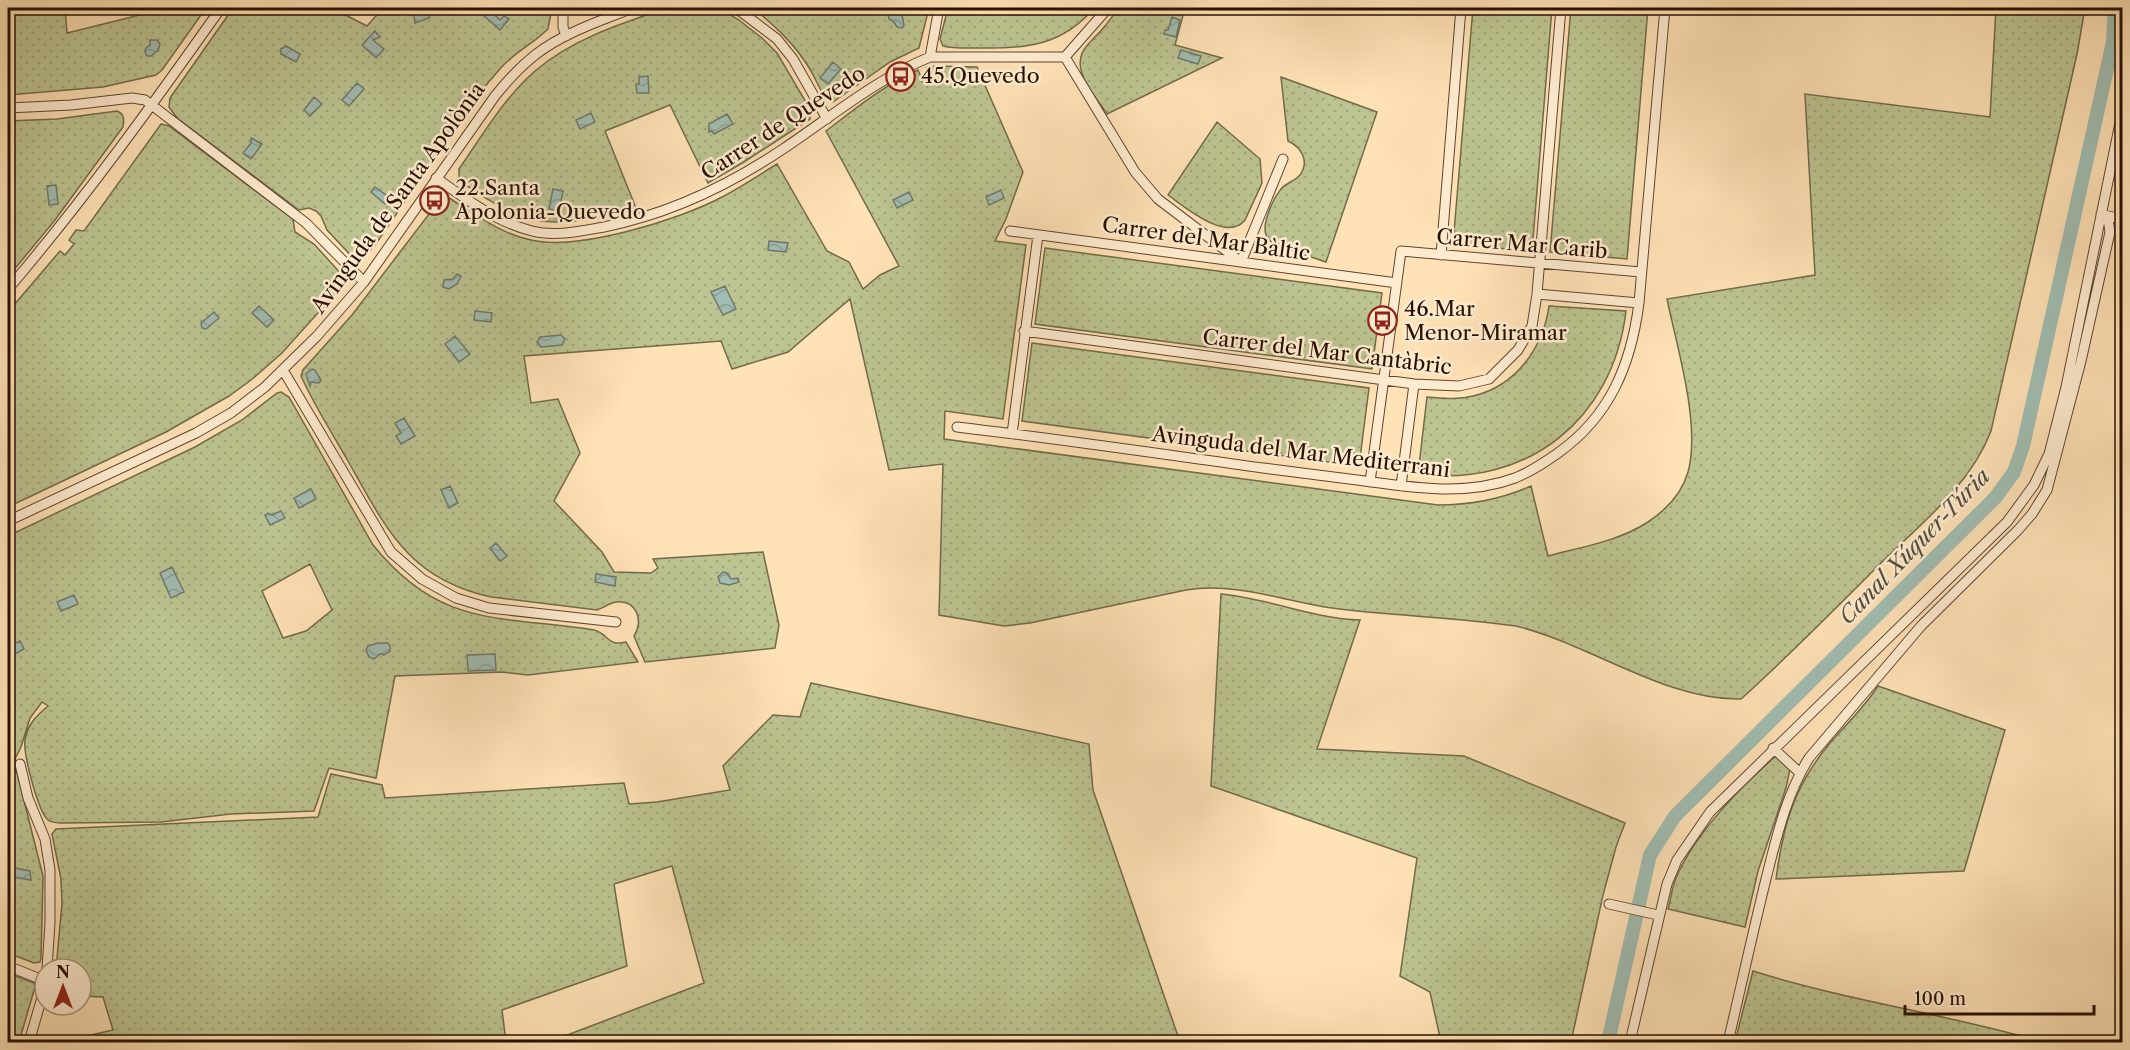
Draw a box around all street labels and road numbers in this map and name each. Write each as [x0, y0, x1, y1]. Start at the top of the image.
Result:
street label: Carrer de Quevedo [696, 60, 869, 185]
street label: Avinguda de Santa Apolònia [305, 77, 490, 319]
street label: Carrer del Mar Bàltic [1100, 212, 1312, 265]
street label: Carrer Mar Carib [1435, 224, 1609, 263]
street label: Carrer del Mar Cantàbric [1201, 324, 1453, 379]
street label: Avinguda del Mar Mediterrani [1150, 421, 1451, 482]

